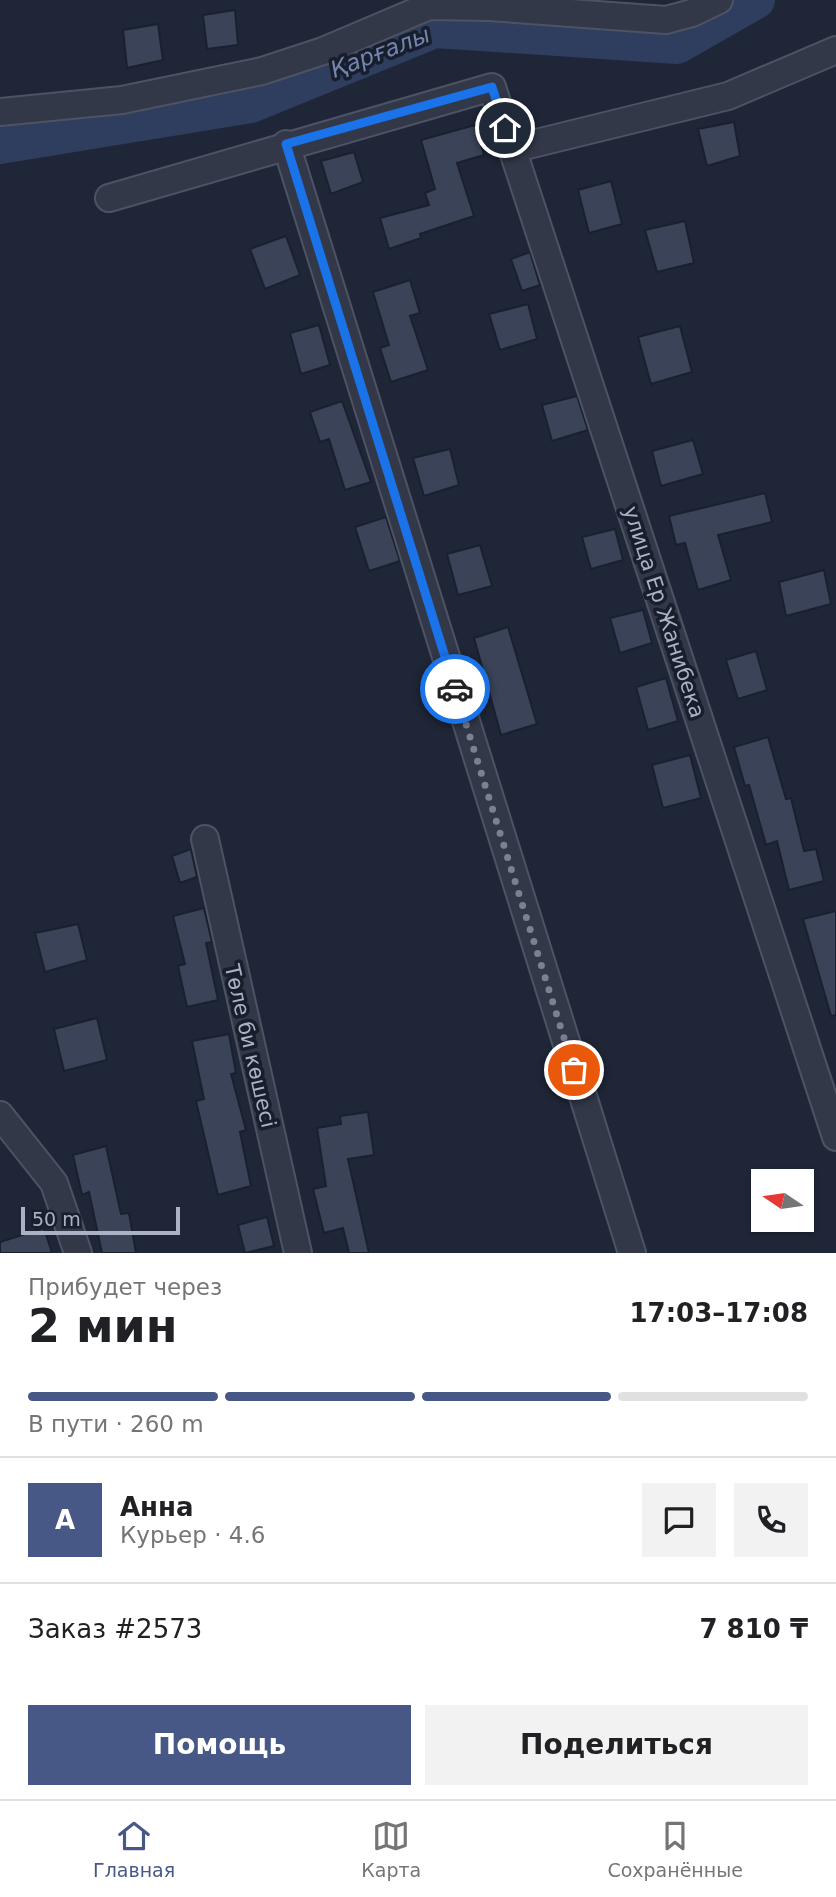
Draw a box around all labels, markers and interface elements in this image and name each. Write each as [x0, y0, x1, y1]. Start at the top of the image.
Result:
water label: Қарғалы [326, 21, 434, 83]
pin [475, 98, 535, 158]
icon: home [486, 109, 524, 147]
street label: улица Ер Жанибека [618, 503, 710, 721]
courier [420, 654, 490, 724]
icon: car [436, 670, 474, 708]
street label: Төле би көшесі [219, 961, 280, 1130]
pin [544, 1040, 604, 1100]
icon: bag [555, 1051, 593, 1089]
north arrow [751, 1169, 814, 1232]
map controls [751, 1169, 814, 1232]
scale bar [21, 1204, 180, 1236]
text: 50 m [32, 1208, 81, 1230]
text: Прибудет через [28, 1274, 222, 1300]
text: 17:03–17:08 [629, 1298, 808, 1328]
text: 2 мин [28, 1299, 178, 1353]
text: В пути · 260 m [28, 1411, 204, 1437]
button: chat [642, 1483, 716, 1557]
button: phone [734, 1483, 808, 1557]
text: Анна [120, 1492, 194, 1522]
text: А [55, 1505, 75, 1535]
text: Курьер · 4.6 [120, 1522, 265, 1548]
text: Заказ #2573 [28, 1614, 202, 1644]
text: 7 810 ₸ [699, 1614, 808, 1644]
button: Помощь [28, 1705, 411, 1785]
button: Поделиться [425, 1705, 808, 1785]
tab: Главная [93, 1817, 175, 1881]
tab: Карта [361, 1817, 421, 1881]
tab: Сохранённые [607, 1817, 743, 1881]

